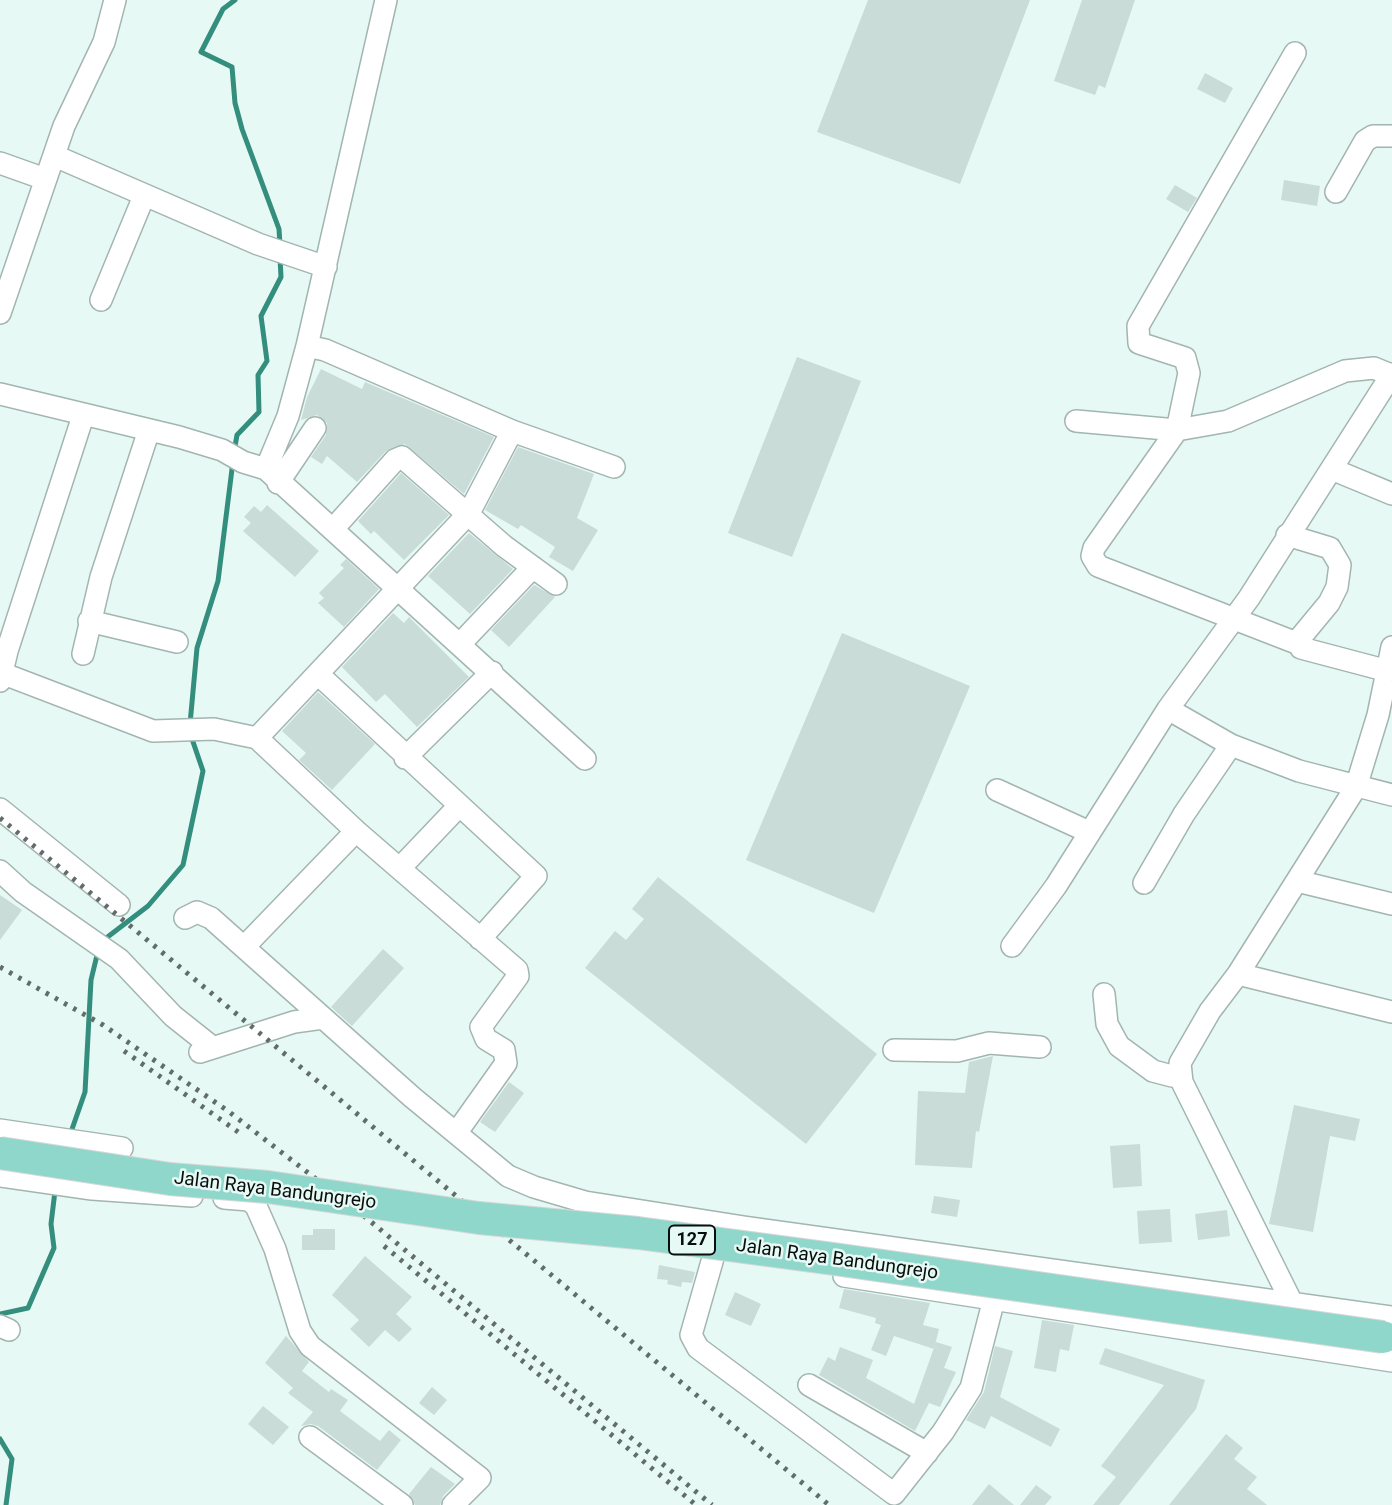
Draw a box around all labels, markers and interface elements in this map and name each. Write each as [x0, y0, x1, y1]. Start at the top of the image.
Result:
street label: Jalan Raya Bandungrejo [173, 1167, 377, 1215]
road number: 127 [669, 1226, 715, 1254]
street label: Jalan Raya Bandungrejo [735, 1235, 939, 1285]

